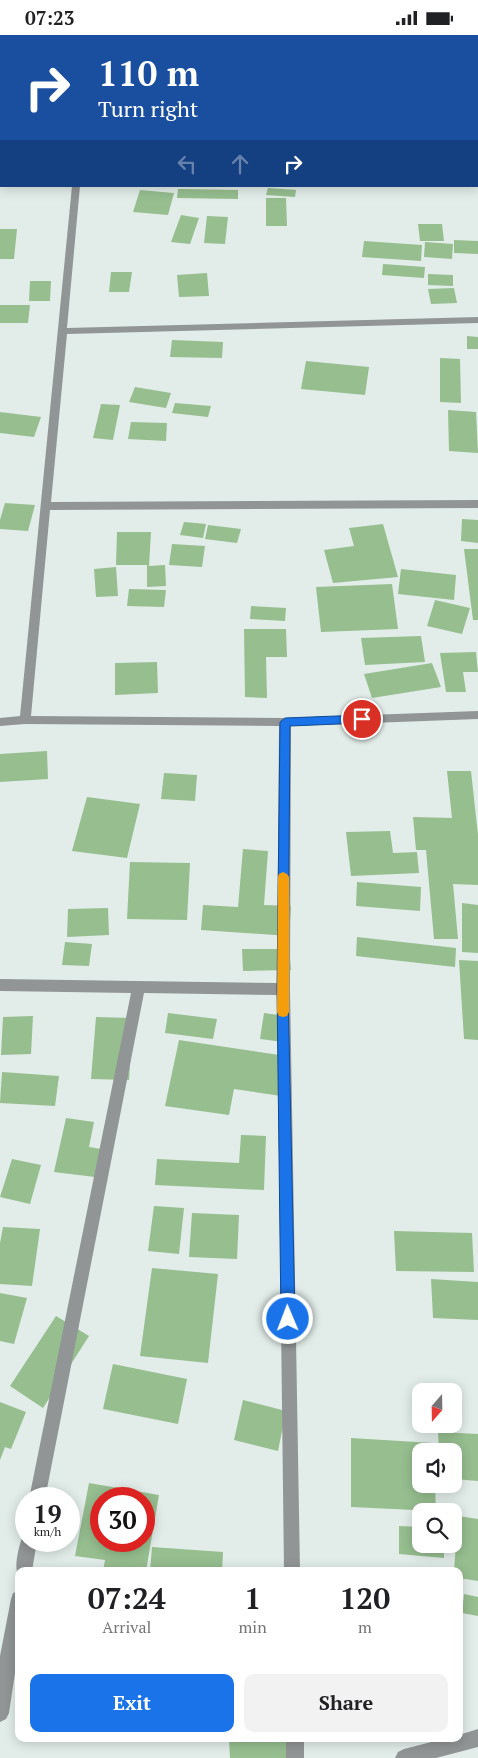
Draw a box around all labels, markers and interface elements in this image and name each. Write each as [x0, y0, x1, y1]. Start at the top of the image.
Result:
text: 07:23 [25, 5, 74, 30]
text: 110 m [98, 50, 199, 96]
icon: right [15, 55, 80, 120]
text: Turn right [98, 94, 198, 123]
icon: left [173, 150, 201, 178]
icon: ahead [226, 150, 254, 178]
icon: right [279, 150, 307, 178]
pin [341, 698, 383, 740]
icon: arrive [348, 705, 376, 733]
position arrow [261, 1292, 313, 1344]
north arrow [412, 1383, 462, 1433]
map controls [412, 1383, 462, 1553]
button: sound [412, 1443, 462, 1493]
speed limit sign: 30 [90, 1487, 155, 1552]
text: 19 [33, 1497, 62, 1530]
button: search [412, 1503, 462, 1553]
text: km/h [34, 1524, 61, 1539]
text: 07:24 [88, 1578, 166, 1618]
text: 1 [244, 1578, 261, 1618]
text: 120 [339, 1578, 390, 1618]
text: Arrival [102, 1616, 151, 1638]
text: min [239, 1616, 267, 1638]
text: m [358, 1616, 372, 1638]
button: Exit [30, 1674, 234, 1732]
button: Share [244, 1674, 448, 1732]

